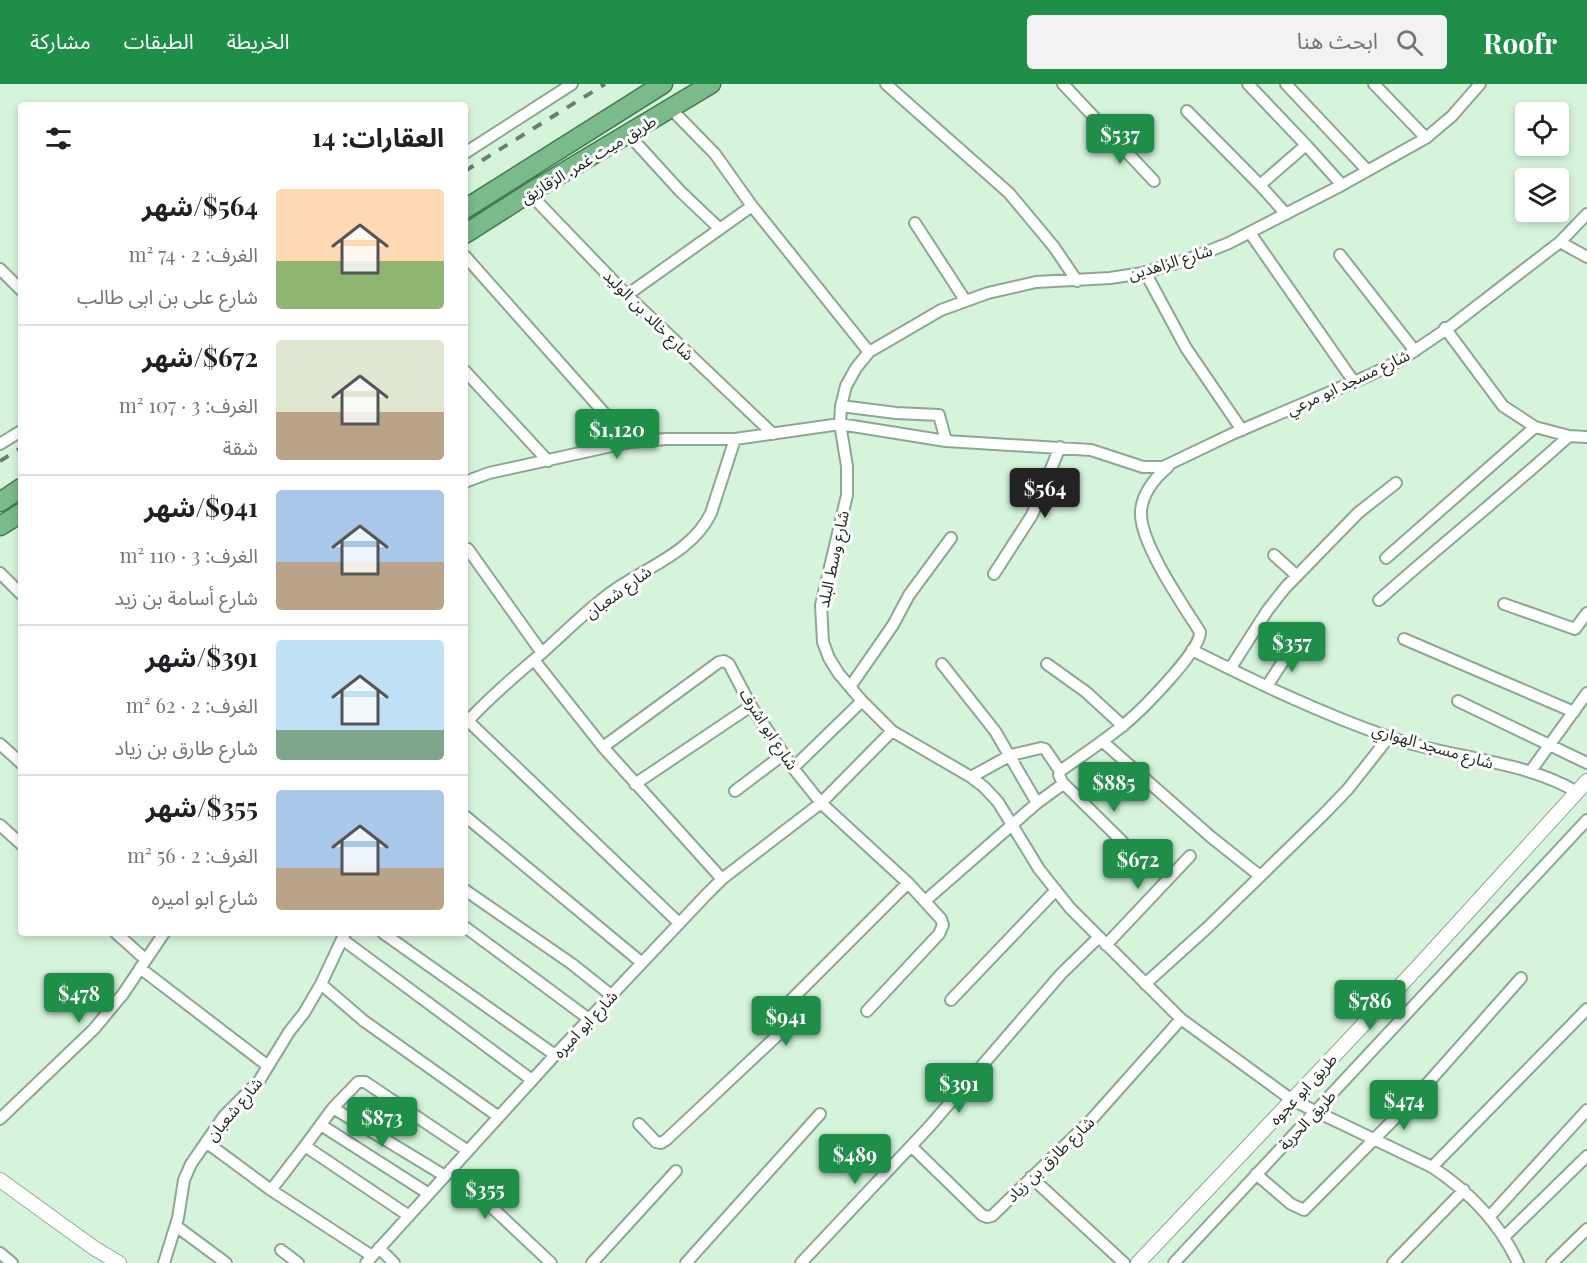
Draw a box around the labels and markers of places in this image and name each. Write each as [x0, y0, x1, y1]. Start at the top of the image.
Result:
pin: $537 [1084, 114, 1156, 165]
pin: $1,120 [568, 409, 666, 460]
pin: $564 [1009, 468, 1081, 519]
pin: $357 [1256, 622, 1328, 673]
pin: $885 [1078, 762, 1150, 813]
pin: $672 [1102, 839, 1174, 890]
pin: $478 [43, 973, 115, 1024]
pin: $786 [1334, 980, 1406, 1031]
pin: $941 [750, 996, 822, 1047]
pin: $391 [923, 1063, 995, 1114]
pin: $474 [1368, 1080, 1440, 1131]
pin: $873 [346, 1097, 418, 1148]
pin: $489 [819, 1134, 891, 1185]
pin: $355 [449, 1169, 521, 1220]

